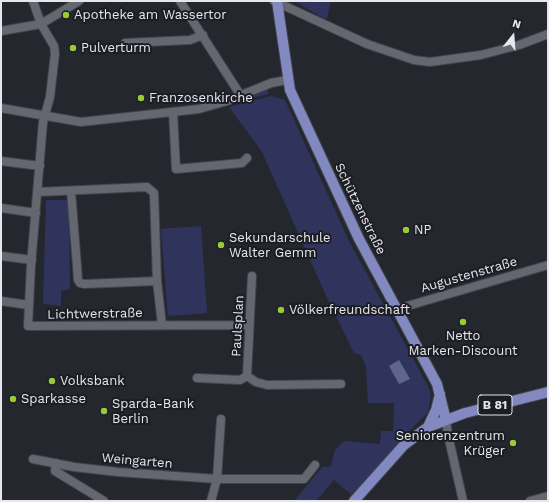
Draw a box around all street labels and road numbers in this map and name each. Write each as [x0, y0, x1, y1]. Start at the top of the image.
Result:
street label: Schützenstraße [331, 161, 389, 257]
street label: Augustenstraße [419, 254, 519, 296]
street label: Paulsplan [229, 295, 247, 357]
street label: Lichtwerstraße [47, 305, 143, 323]
road number: B 81 [478, 395, 512, 415]
street label: Weingarten [101, 450, 173, 472]

